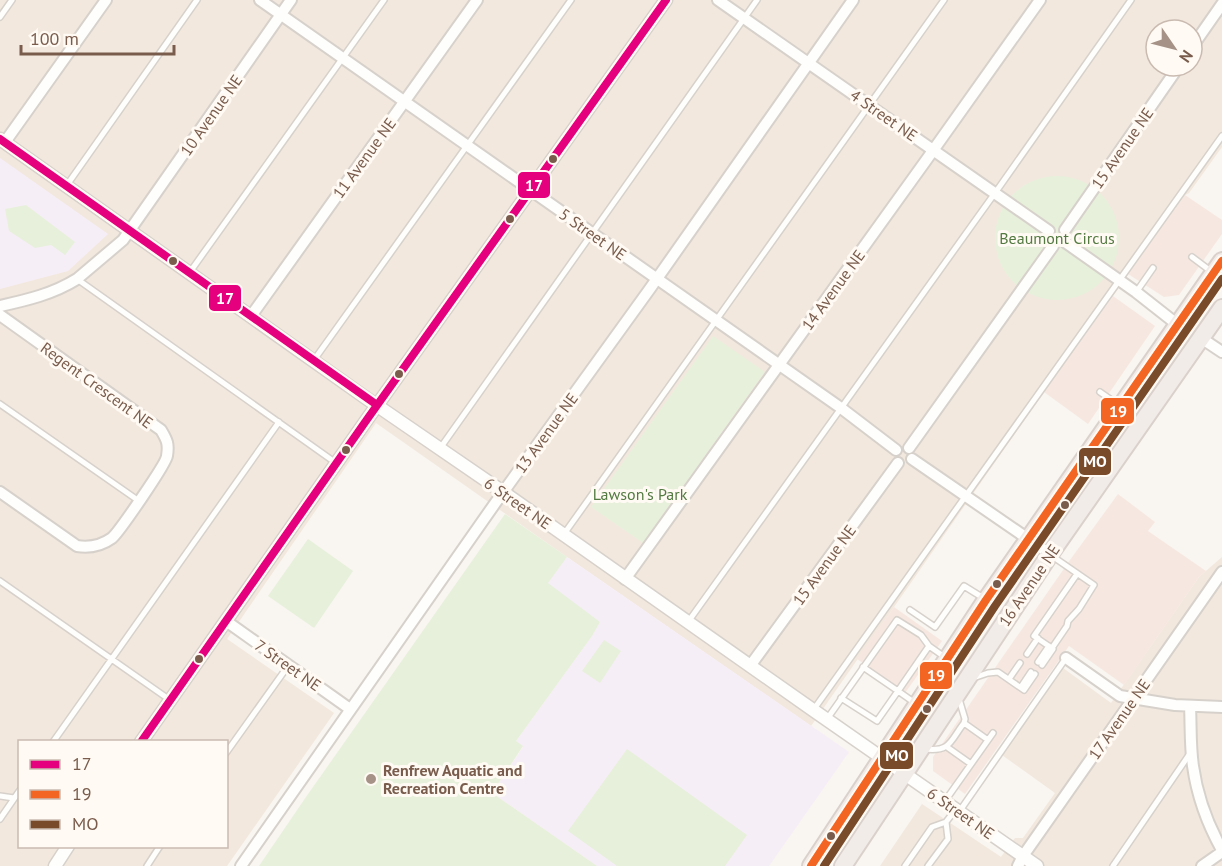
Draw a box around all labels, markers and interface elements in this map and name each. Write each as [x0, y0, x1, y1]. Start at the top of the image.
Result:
scale bar [21, 18, 174, 56]
north arrow [1144, 18, 1204, 78]
text: 100 m [30, 27, 79, 50]
text: N [1175, 47, 1197, 67]
street label: 10 Avenue NE [176, 70, 246, 160]
street label: 4 Street NE [847, 85, 921, 145]
street label: 15 Avenue NE [1087, 103, 1157, 193]
street label: 11 Avenue NE [328, 114, 400, 202]
unlabelled marker [547, 153, 559, 165]
line badge: 17 [517, 171, 551, 199]
text: 17 [525, 175, 543, 195]
street label: 5 Street NE [556, 204, 630, 264]
unlabelled marker [504, 213, 516, 225]
park label: Beaumont Circus [999, 228, 1115, 248]
street label: 14 Avenue NE [797, 246, 869, 334]
unlabelled marker [167, 255, 179, 267]
line badge: 17 [208, 284, 242, 312]
text: 17 [216, 288, 234, 308]
street label: Regent Crescent NE [37, 338, 157, 432]
unlabelled marker [393, 368, 405, 380]
street label: 13 Avenue NE [510, 389, 582, 477]
line badge: 19 [1100, 397, 1135, 425]
text: 19 [1109, 401, 1127, 421]
unlabelled marker [340, 444, 352, 456]
line badge: MO [1078, 447, 1112, 476]
text: MO [1083, 451, 1107, 471]
street label: 6 Street NE [481, 473, 555, 533]
park label: Lawson's Park [593, 484, 688, 504]
unlabelled marker [1059, 499, 1071, 511]
street label: 15 Avenue NE [788, 521, 860, 609]
street label: 16 Avenue NE [994, 540, 1064, 630]
unlabelled marker [991, 578, 1003, 590]
street label: 7 Street NE [251, 635, 325, 695]
unlabelled marker [193, 653, 205, 665]
line badge: 19 [919, 661, 953, 690]
text: 19 [927, 665, 945, 685]
street label: 17 Avenue NE [1084, 675, 1154, 763]
unlabelled marker [921, 703, 933, 715]
legend [18, 740, 228, 848]
line badge: MO [879, 741, 914, 770]
text: MO [885, 745, 909, 765]
text: 17 [72, 752, 92, 775]
place label: Renfrew Aquatic and Recreation Centre [383, 760, 522, 798]
marker: Renfrew Aquatic and Recreation Centre [364, 772, 378, 786]
text: 19 [72, 782, 92, 805]
street label: 6 Street NE [924, 783, 998, 843]
text: MO [72, 812, 99, 835]
unlabelled marker [825, 830, 837, 842]

